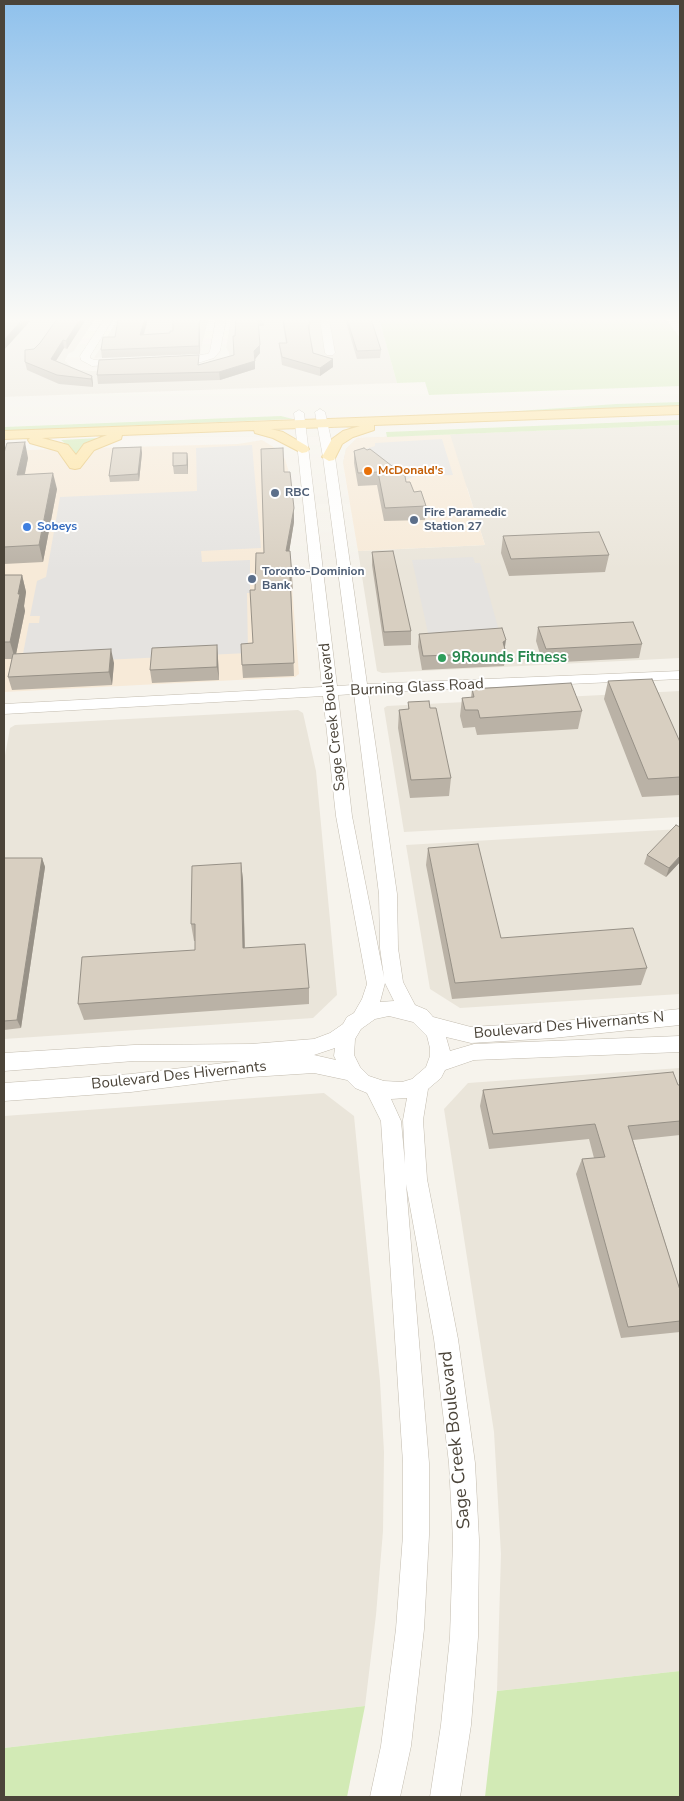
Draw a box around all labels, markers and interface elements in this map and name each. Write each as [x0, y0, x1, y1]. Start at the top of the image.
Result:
place label: McDonald's [378, 464, 443, 478]
marker: McDonald's [362, 465, 374, 477]
place label: RBC [285, 486, 310, 500]
marker: RBC [269, 487, 281, 499]
place label: Fire Paramedic Station 27 [424, 506, 506, 534]
marker: Fire Paramedic Station 27 [408, 514, 420, 526]
place label: Sobeys [37, 520, 77, 534]
marker: Sobeys [21, 521, 33, 533]
place label: Toronto-Dominion Bank [262, 565, 364, 593]
marker: Toronto-Dominion Bank [246, 573, 258, 585]
street label: Sage Creek Boulevard [316, 642, 350, 792]
place label: 9Rounds Fitness [452, 649, 567, 667]
marker: 9Rounds Fitness [436, 652, 448, 664]
street label: Burning Glass Road [350, 676, 484, 700]
street label: Boulevard Des Hivernants N [473, 1009, 665, 1043]
street label: Boulevard Des Hivernants [91, 1058, 267, 1094]
street label: Sage Creek Boulevard [436, 1350, 476, 1530]

